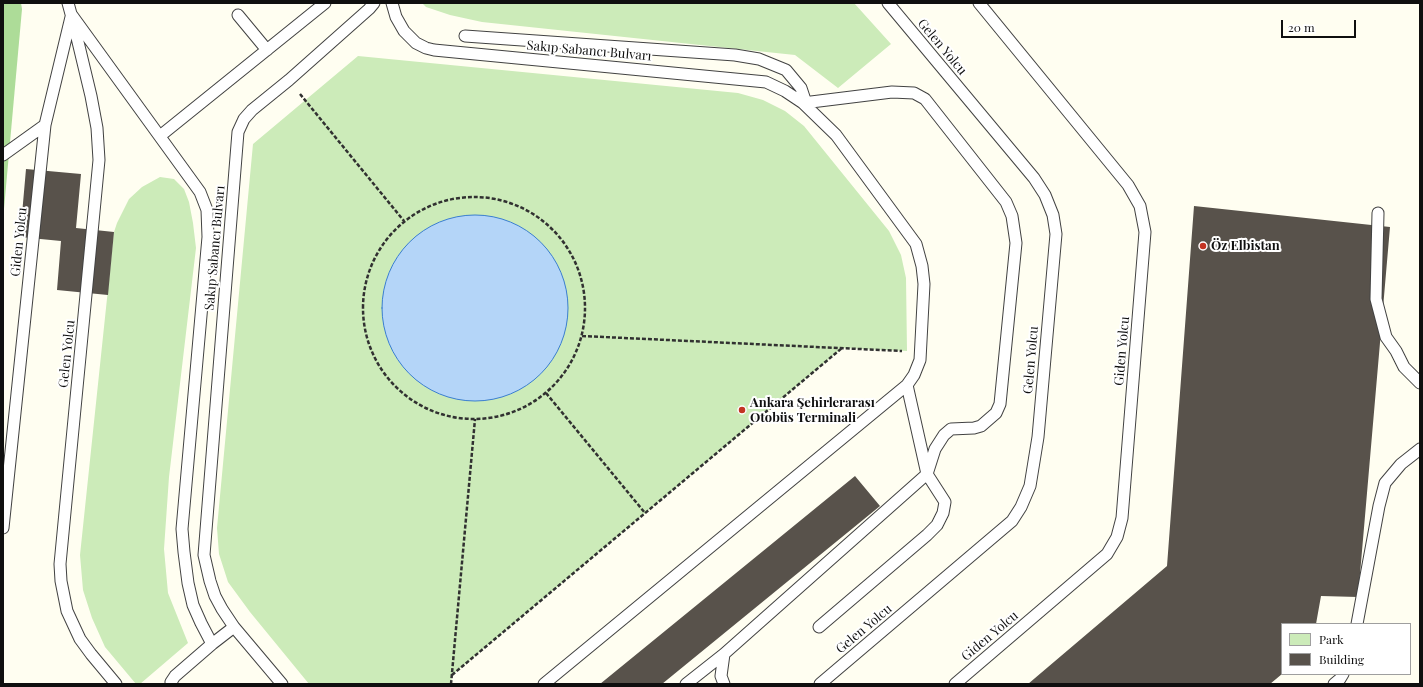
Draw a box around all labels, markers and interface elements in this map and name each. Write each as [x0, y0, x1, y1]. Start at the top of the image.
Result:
scale bar [1283, 12, 1358, 38]
street label: Gelen Yolcu [914, 16, 970, 78]
text: 20 m [1288, 19, 1315, 35]
street label: Sakıp Sabancı Bulvarı [526, 38, 652, 64]
street label: Sakıp Sabancı Bulvarı [202, 185, 228, 311]
street label: Giden Yolcu [8, 207, 30, 277]
place label: Öz Elbistan [1211, 238, 1280, 254]
marker: Öz Elbistan [1198, 241, 1208, 251]
street label: Giden Yolcu [1111, 316, 1133, 386]
street label: Gelen Yolcu [56, 319, 78, 389]
street label: Gelen Yolcu [1020, 325, 1042, 395]
place label: Ankara Şehirlerarası Otobüs Terminali [750, 395, 875, 426]
marker: Ankara Şehirlerarası Otobüs Terminali [737, 405, 747, 415]
street label: Gelen Yolcu [833, 601, 895, 657]
street label: Giden Yolcu [958, 608, 1022, 664]
legend [1281, 623, 1411, 675]
text: Park [1319, 631, 1344, 647]
text: Building [1319, 651, 1364, 667]

